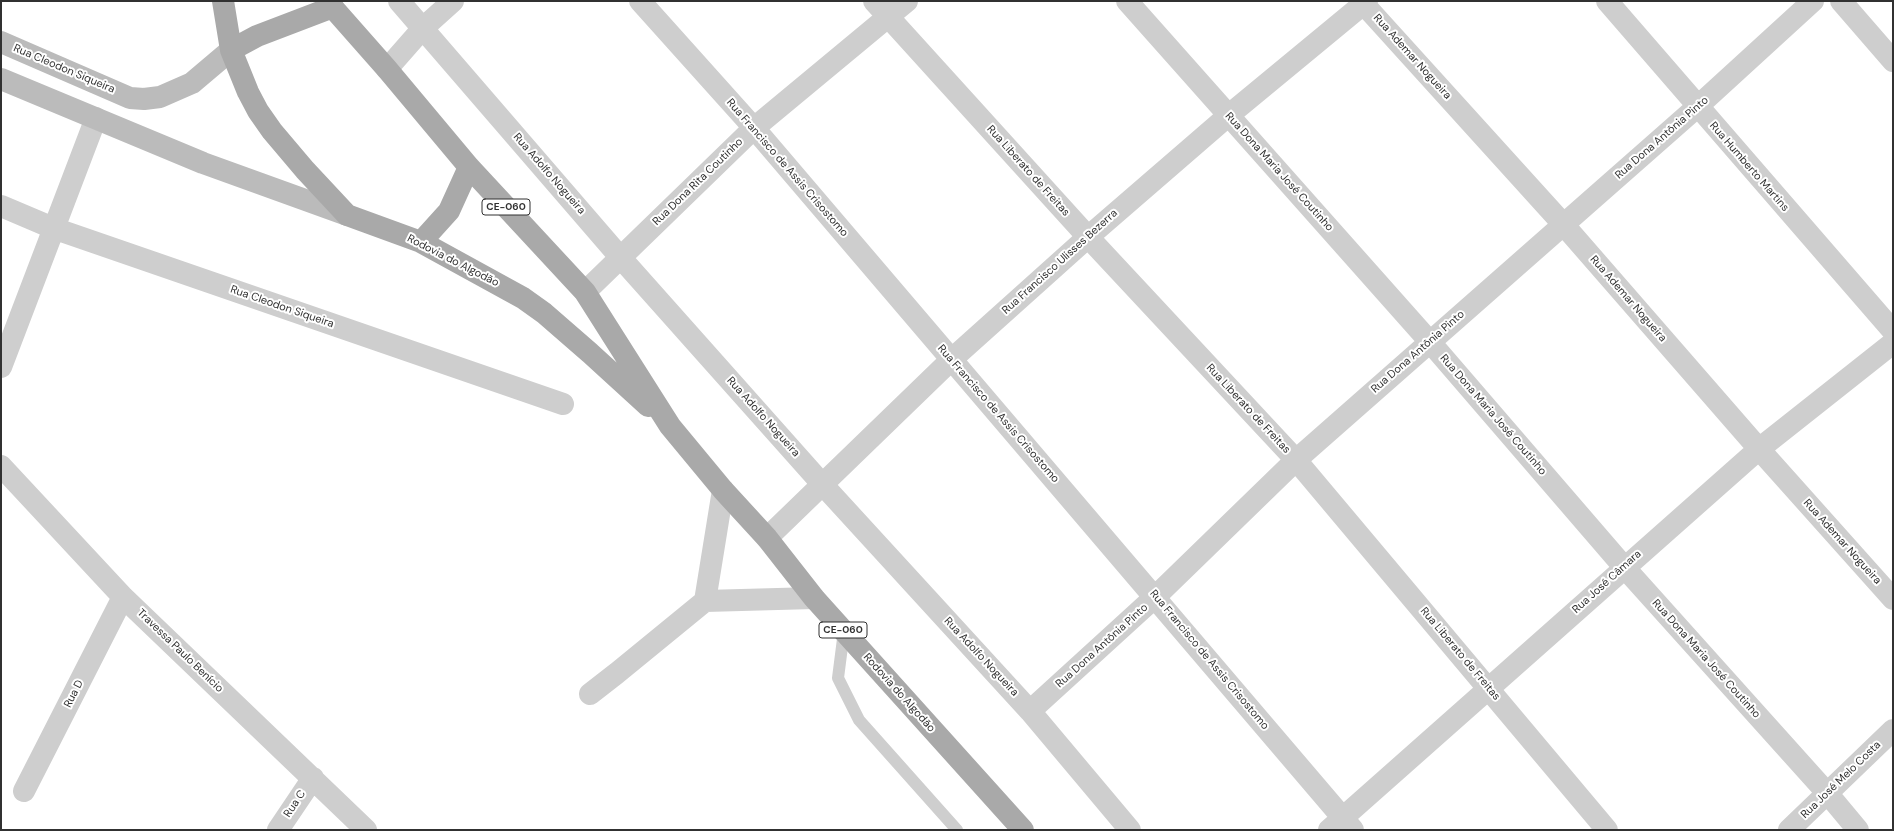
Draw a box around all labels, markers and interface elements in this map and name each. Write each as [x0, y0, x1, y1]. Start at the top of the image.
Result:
street label: Rua Ademar Nogueira [1370, 12, 1454, 102]
street label: Rua Cleodon Siqueira [11, 42, 117, 96]
street label: Rua Dona Antônia Pinto [1613, 94, 1711, 182]
street label: Rua Francisco de Assis Crisostomo [723, 96, 851, 240]
street label: Rua Dona Maria José Coutinho [1222, 110, 1336, 234]
street label: Rua Humberto Martins [1707, 120, 1791, 214]
street label: Rua Liberato de Freitas [984, 123, 1072, 219]
street label: Rua Adolfo Nogueira [510, 131, 588, 217]
street label: Rua Dona Rita Coutinho [650, 135, 746, 229]
road number: CE-060 [482, 199, 530, 215]
street label: Rua Francisco Ulisses Bezerra [1000, 207, 1120, 317]
street label: Rodovia do Algodão [405, 232, 501, 290]
street label: Rua Ademar Nogueira [1587, 253, 1669, 345]
street label: Rua Cleodon Siqueira [228, 283, 336, 331]
street label: Rua Dona Antônia Pinto [1369, 308, 1467, 396]
street label: Rua Francisco de Assis Crisostomo [934, 342, 1062, 486]
street label: Rua Dona Maria José Coutinho [1437, 352, 1549, 478]
street label: Rua Liberato de Freitas [1203, 362, 1293, 456]
street label: Rua Adolfo Nogueira [724, 374, 802, 460]
street label: Rua Ademar Nogueira [1800, 497, 1884, 587]
street label: Rua José Câmara [1570, 548, 1644, 616]
street label: Rua Francisco de Assis Crisostomo [1147, 587, 1271, 733]
street label: Rua Dona Maria José Coutinho [1649, 597, 1763, 721]
street label: Rua Dona Antônia Pinto [1053, 601, 1151, 691]
street label: Rua Liberato de Freitas [1417, 605, 1503, 703]
street label: Travessa Paulo Benício [134, 606, 226, 696]
street label: Rua Adolfo Nogueira [941, 615, 1021, 699]
road number: CE-060 [819, 622, 867, 638]
street label: Rodovia do Algodão [860, 651, 938, 735]
street label: Rua D [61, 678, 87, 710]
street label: Rua José Melo Costa [1798, 738, 1884, 822]
street label: Rua C [281, 788, 309, 820]

